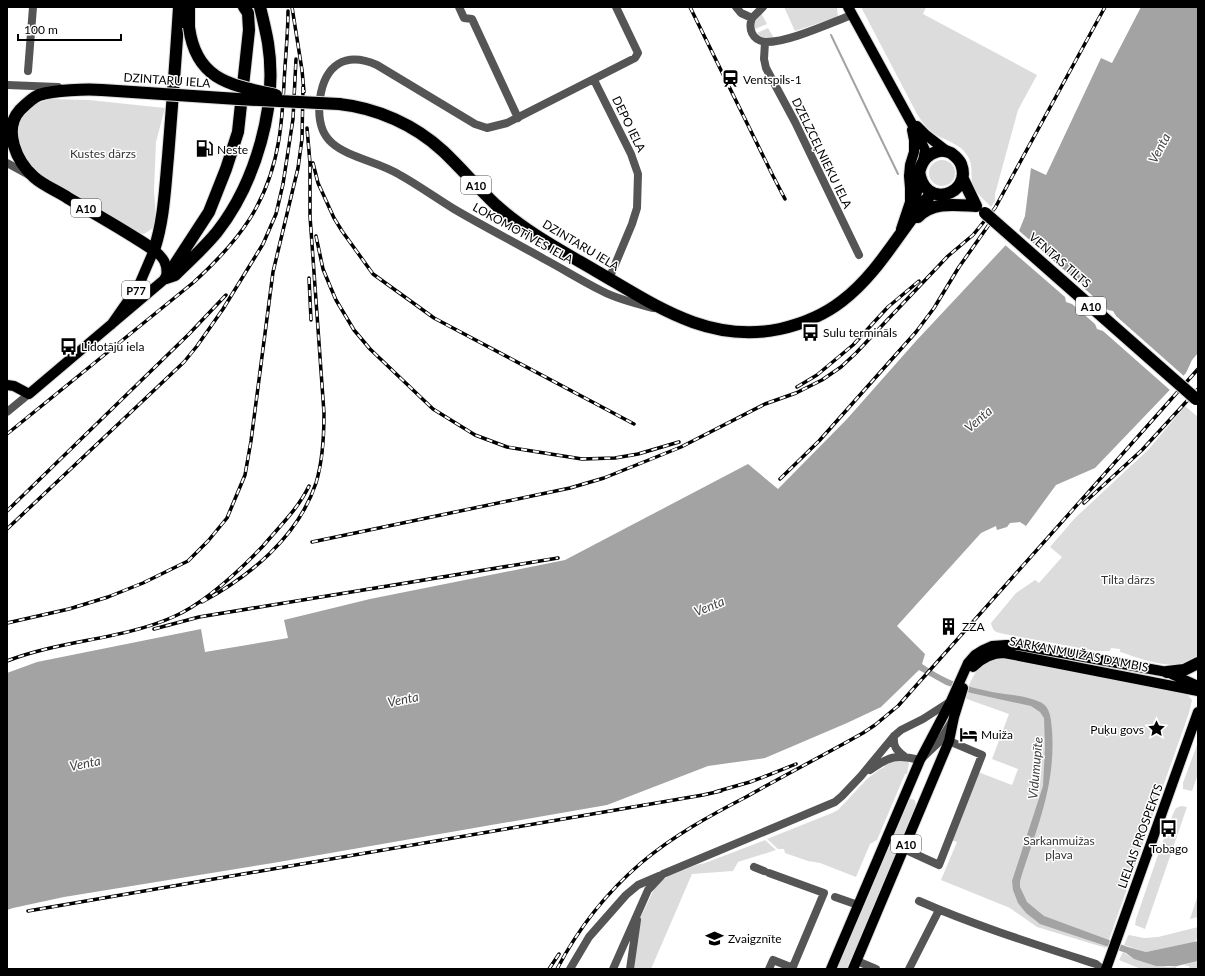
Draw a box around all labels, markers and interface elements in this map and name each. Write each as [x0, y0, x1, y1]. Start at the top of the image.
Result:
scale bar [18, 16, 121, 42]
text: 100 m [24, 22, 58, 37]
street label: DZINTARU IELA [123, 69, 212, 91]
station icon: Ventspils-1 [720, 69, 740, 89]
place label: Ventspils-1 [743, 72, 802, 87]
street label: DEPO IELA [609, 94, 649, 155]
street label: DZELZCEĻNIEKU IELA [789, 95, 856, 212]
water label: Venta [1145, 130, 1174, 166]
fuel station icon: Neste [194, 139, 214, 159]
place label: Neste [217, 142, 248, 157]
park label: Kustes dārzs [70, 146, 136, 161]
road number: A10 [461, 176, 491, 194]
road number: A10 [71, 199, 101, 217]
street label: LOKOMOTĪVES IELA [470, 199, 577, 267]
street label: DZINTARU IELA [540, 216, 623, 274]
street label: VENTAS TILTS [1026, 229, 1094, 291]
road number: P77 [122, 281, 150, 299]
road number: A10 [1076, 297, 1106, 315]
bus stop icon: Sulu termināls [800, 322, 820, 342]
place label: Sulu termināls [823, 325, 897, 340]
bus stop icon: Lidotāju iela [58, 336, 78, 356]
place label: Lidotāju iela [81, 339, 144, 354]
water label: Venta [961, 402, 995, 435]
park label: Tilta dārzs [1101, 572, 1155, 587]
water label: Venta [691, 593, 727, 619]
building icon: ZZA [939, 616, 959, 636]
place label: ZZA [962, 619, 985, 634]
street label: SARKANMUIŽAS DAMBIS [1008, 633, 1150, 675]
water label: Venta [386, 688, 420, 710]
place icon: Puķu govs [1147, 719, 1167, 739]
place label: Puķu govs [1090, 722, 1144, 737]
hotel icon: Muiža [958, 724, 978, 744]
place label: Muiža [981, 727, 1013, 742]
water label: Vidumupīte [1024, 736, 1046, 800]
water label: Venta [68, 752, 102, 774]
street label: LIELAIS PROSPEKTS [1114, 782, 1166, 890]
bus stop icon: Tobago [1159, 819, 1179, 839]
park label: Sarkanmuižas pļava [1023, 833, 1095, 862]
road number: A10 [891, 835, 921, 853]
place label: Tobago [1150, 841, 1188, 856]
school or university icon: Zvaigznīte [705, 928, 725, 948]
place label: Zvaigznīte [728, 931, 782, 946]

